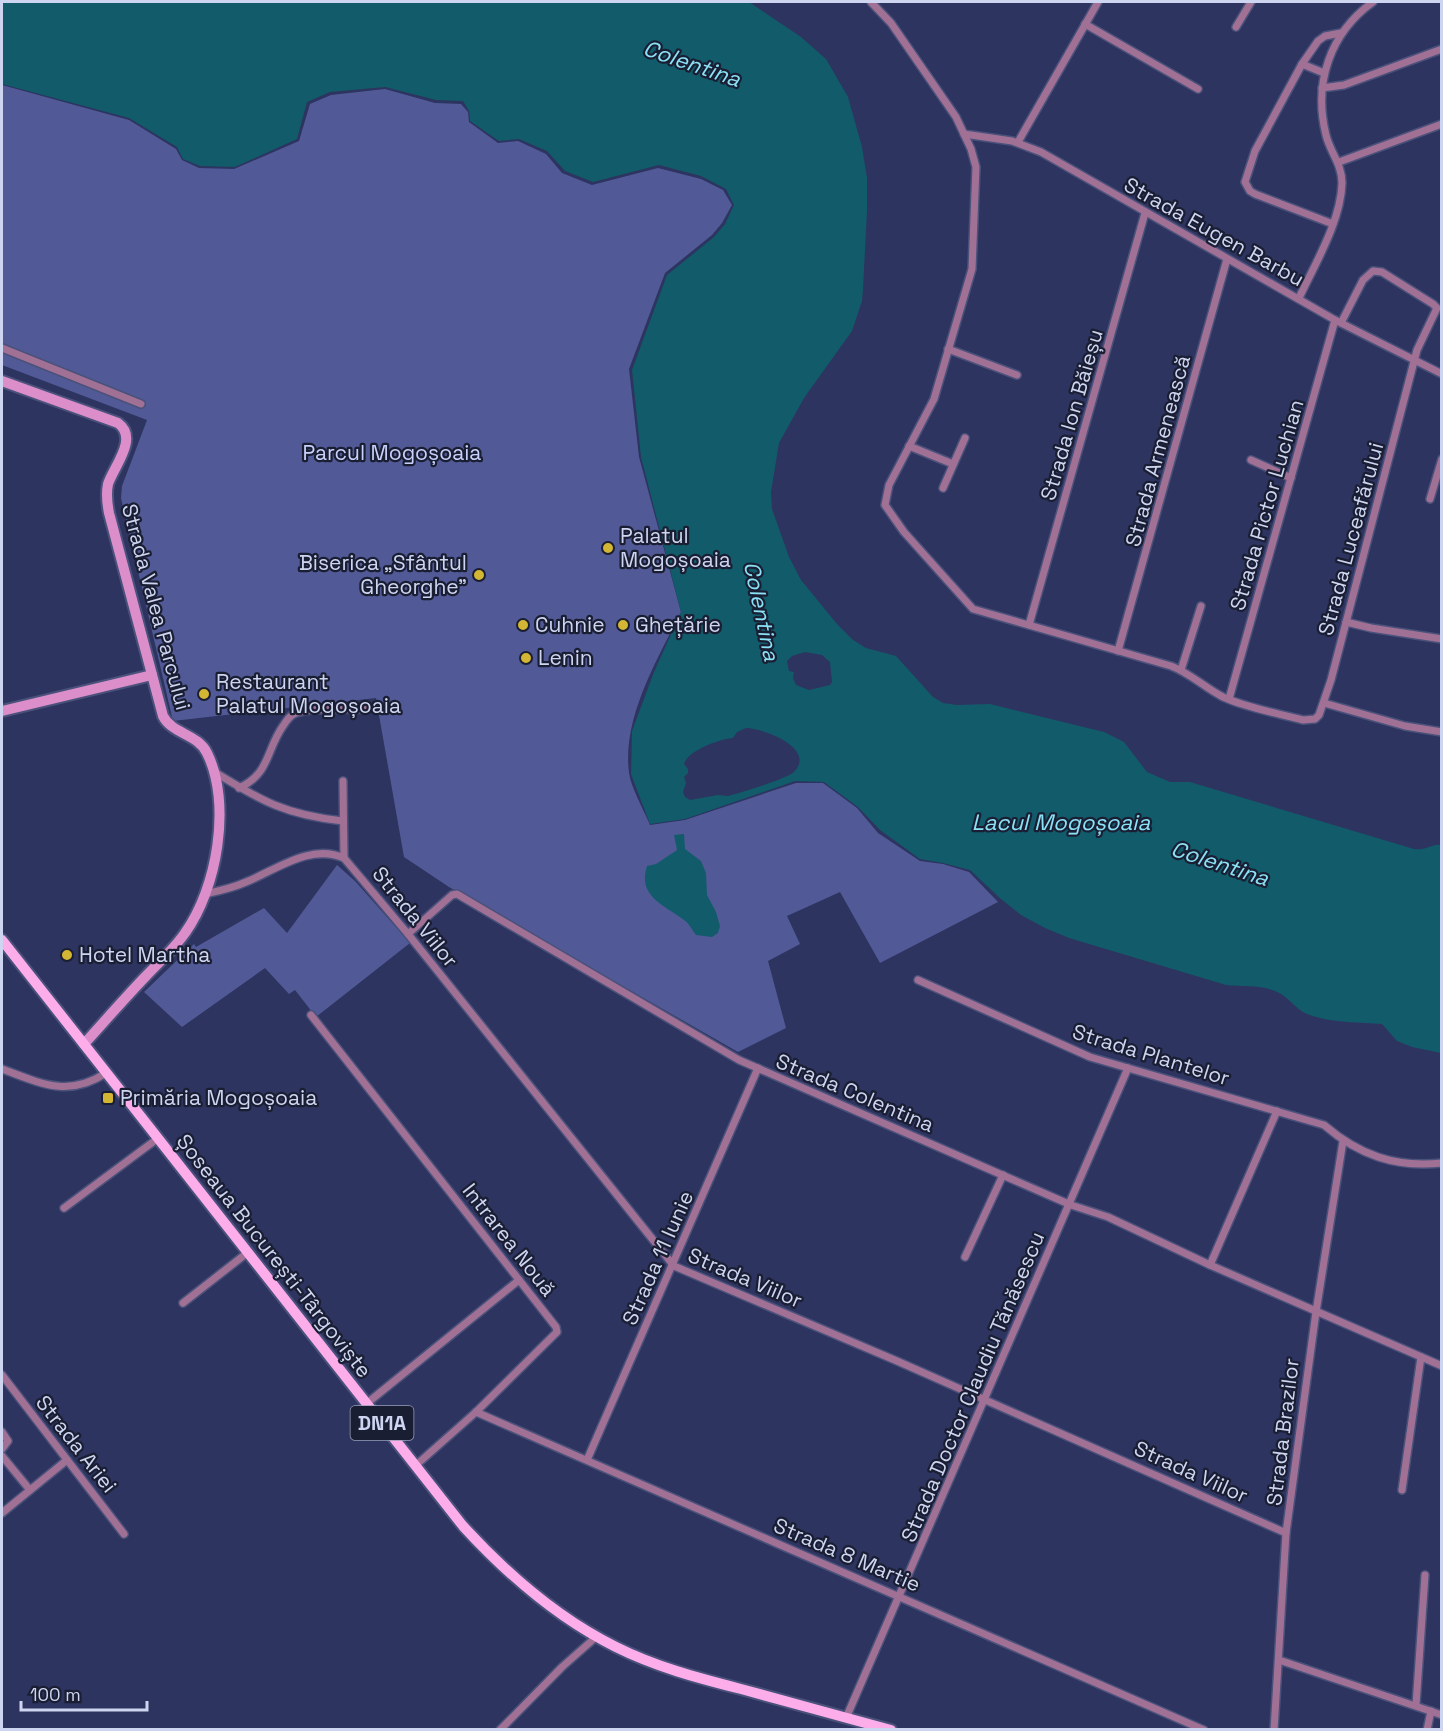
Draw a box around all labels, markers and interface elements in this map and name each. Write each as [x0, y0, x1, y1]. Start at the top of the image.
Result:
water label: Colentina [640, 33, 745, 93]
street label: Strada Eugen Barbu [1119, 171, 1309, 292]
street label: Strada Ion Băieșu [1034, 326, 1109, 504]
street label: Strada Armenească [1119, 352, 1196, 550]
street label: Strada Pictor Luchian [1223, 396, 1310, 613]
park label: Parcul Mogoșoaia [303, 439, 481, 466]
street label: Strada Luceafărului [1312, 439, 1389, 638]
street label: Strada Valea Parcului [116, 501, 197, 713]
place label: Palatul Mogoșoaia [620, 522, 731, 573]
marker: Palatul Mogoșoaia [601, 541, 615, 555]
place label: Biserica „Sfântul Gheorghe” [299, 549, 467, 600]
water label: Colentina [738, 559, 786, 664]
marker: Biserica „Sfântul Gheorghe” [472, 568, 486, 582]
place label: Cuhnie [535, 611, 605, 638]
place label: Ghețărie [635, 611, 721, 638]
marker: Cuhnie [516, 618, 530, 632]
marker: Ghețărie [616, 618, 630, 632]
place label: Lenin [538, 644, 593, 671]
marker: Lenin [519, 651, 533, 665]
place label: Restaurant Palatul Mogoșoaia [216, 668, 401, 719]
marker: Restaurant Palatul Mogoșoaia [197, 687, 211, 701]
water label: Lacul Mogoșoaia [972, 808, 1150, 836]
water label: Colentina [1168, 834, 1273, 892]
street label: Strada Viilor [367, 861, 464, 973]
place label: Hotel Martha [79, 941, 210, 968]
marker: Hotel Martha [60, 948, 74, 962]
street label: Strada Plantelor [1069, 1018, 1233, 1091]
street label: Strada Colentina [772, 1047, 938, 1138]
place label: Primăria Mogoșoaia [120, 1084, 317, 1111]
marker: Primăria Mogoșoaia [101, 1091, 115, 1105]
street label: Șoseaua București-Târgoviște [171, 1128, 378, 1383]
street label: Intrarea Nouă [457, 1178, 562, 1302]
street label: Strada 11 Iunie [616, 1186, 699, 1329]
street label: Strada Doctor Claudiu Tănăsescu [895, 1228, 1050, 1546]
street label: Strada Viilor [684, 1241, 807, 1314]
street label: Strada Brazilor [1260, 1357, 1305, 1507]
street label: Strada Ariei [30, 1389, 123, 1498]
road number: DN1A [350, 1406, 413, 1440]
street label: Strada Viilor [1130, 1434, 1252, 1509]
street label: Strada 8 Martie [770, 1511, 925, 1598]
scale bar [21, 1674, 147, 1712]
text: 100 m [30, 1683, 81, 1706]

